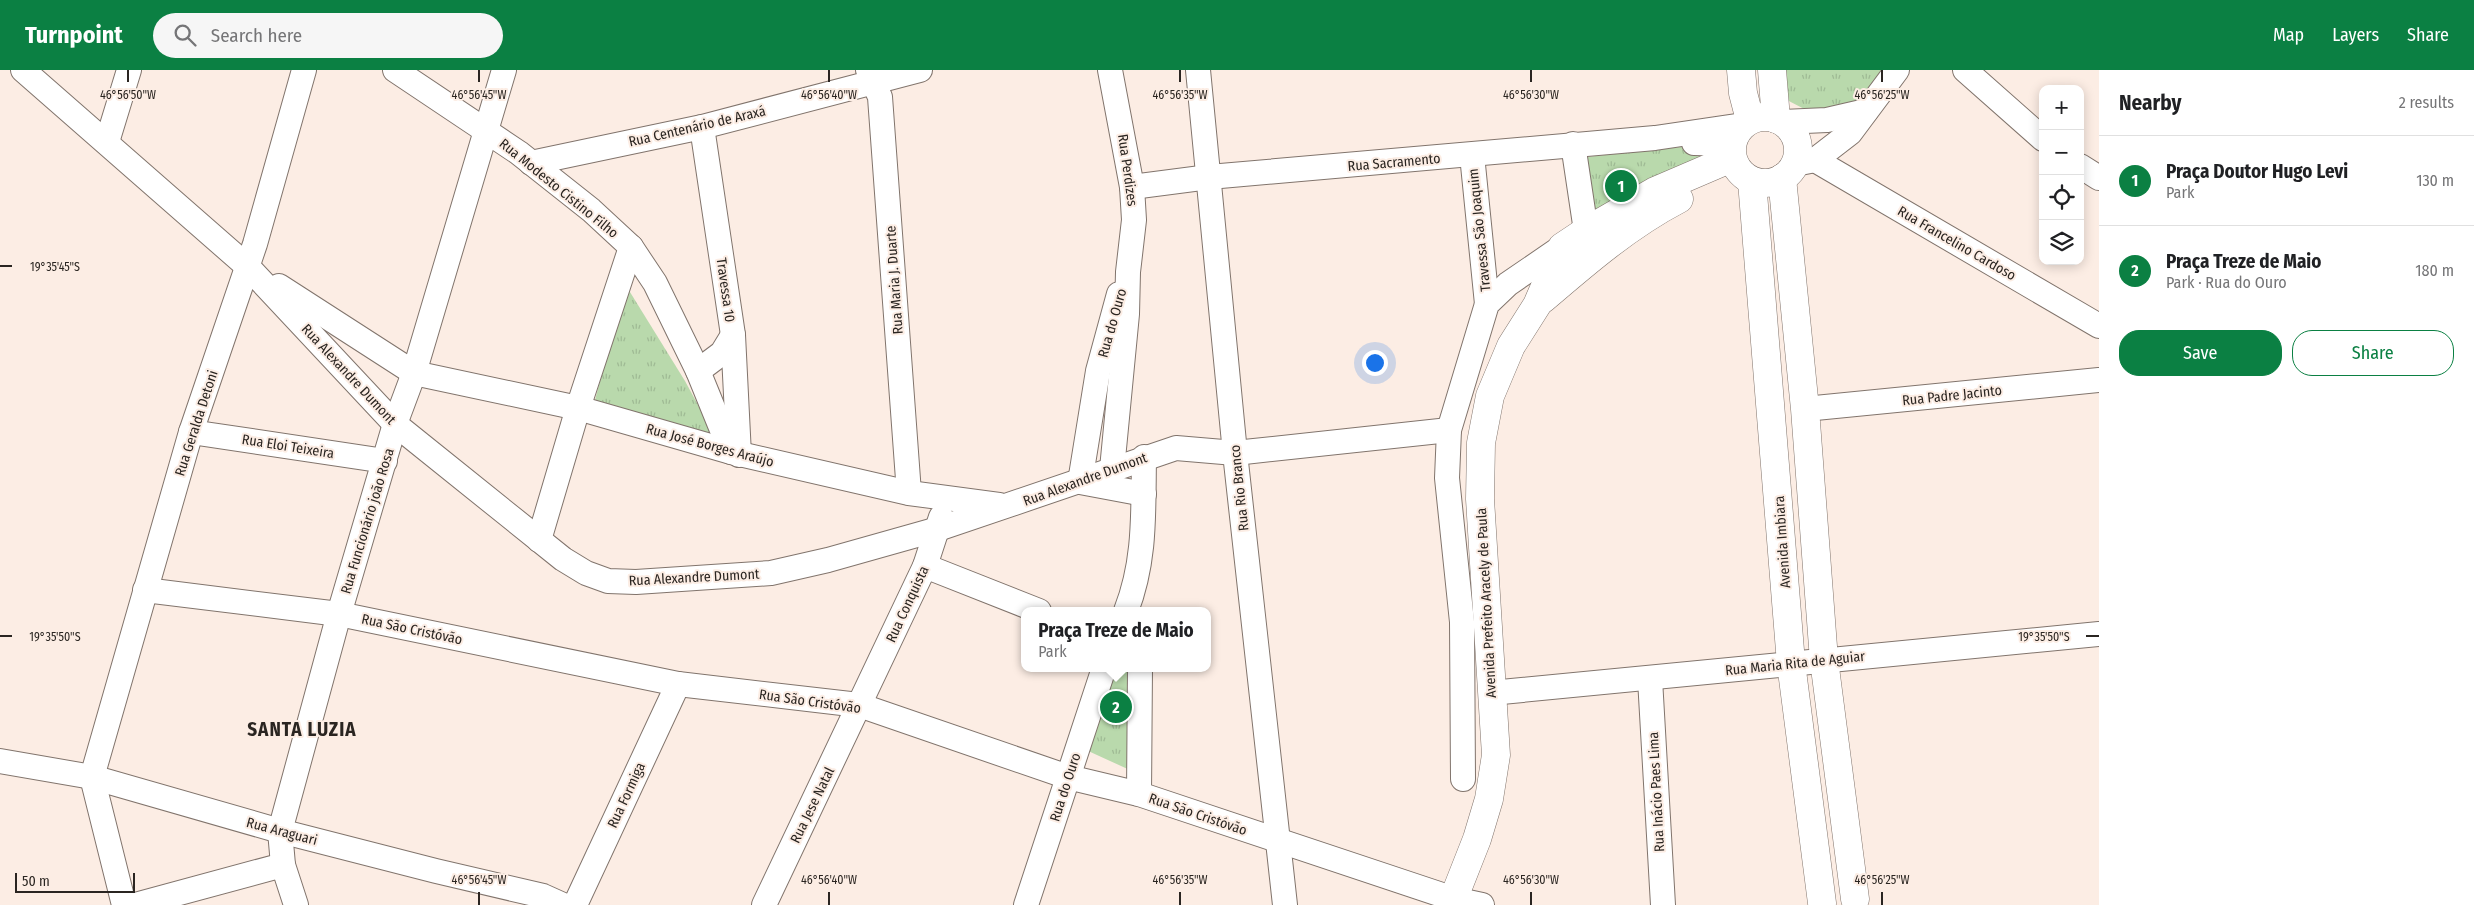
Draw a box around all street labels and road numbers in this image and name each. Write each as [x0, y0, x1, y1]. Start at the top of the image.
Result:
street label: Rua Centenário de Araxá [627, 102, 767, 151]
street label: Rua Perdizes [1114, 133, 1141, 207]
street label: Rua Modesto Cistino Filho [496, 135, 622, 242]
street label: Rua Sacramento [1347, 150, 1441, 175]
street label: Travessa São Joaquim [1465, 168, 1494, 292]
street label: Rua Francelino Cardoso [1895, 203, 2019, 284]
street label: Rua Maria J. Duarte [882, 225, 907, 335]
street label: Travessa 10 [713, 257, 738, 323]
street label: Rua do Ouro [1094, 287, 1130, 360]
street label: Rua Alexandre Dumont [298, 321, 400, 428]
street label: Rua Geralda Detoni [171, 368, 222, 478]
street label: Rua Padre Jacinto [1901, 382, 2003, 409]
street label: Rua José Borges Araújo [644, 420, 776, 471]
street label: Rua Eloi Teixeira [241, 431, 335, 462]
street label: Rua Rio Branco [1227, 444, 1252, 532]
street label: Rua Funcionário joão Rosa [337, 446, 398, 596]
street label: Rua Alexandre Dumont [1021, 449, 1150, 510]
street label: Avenida Imbiara [1771, 495, 1794, 589]
street label: Avenida Prefeito Aracely de Paula [1473, 507, 1500, 699]
street label: Rua Conquista [882, 563, 933, 645]
street label: Rua Alexandre Dumont [628, 566, 760, 589]
street label: Rua São Cristóvão [360, 610, 464, 648]
street label: Rua Maria Rita de Aguiar [1724, 648, 1866, 679]
street label: Rua São Cristóvão [758, 686, 862, 717]
street label: Rua Inácio Paes Lima [1645, 731, 1668, 852]
street label: Rua do Ouro [1046, 751, 1085, 824]
street label: Rua Formiga [604, 760, 649, 831]
street label: Rua Jese Natal [787, 764, 838, 846]
street label: Rua São Cristóvão [1146, 790, 1249, 839]
street label: Rua Araguari [245, 814, 319, 849]

